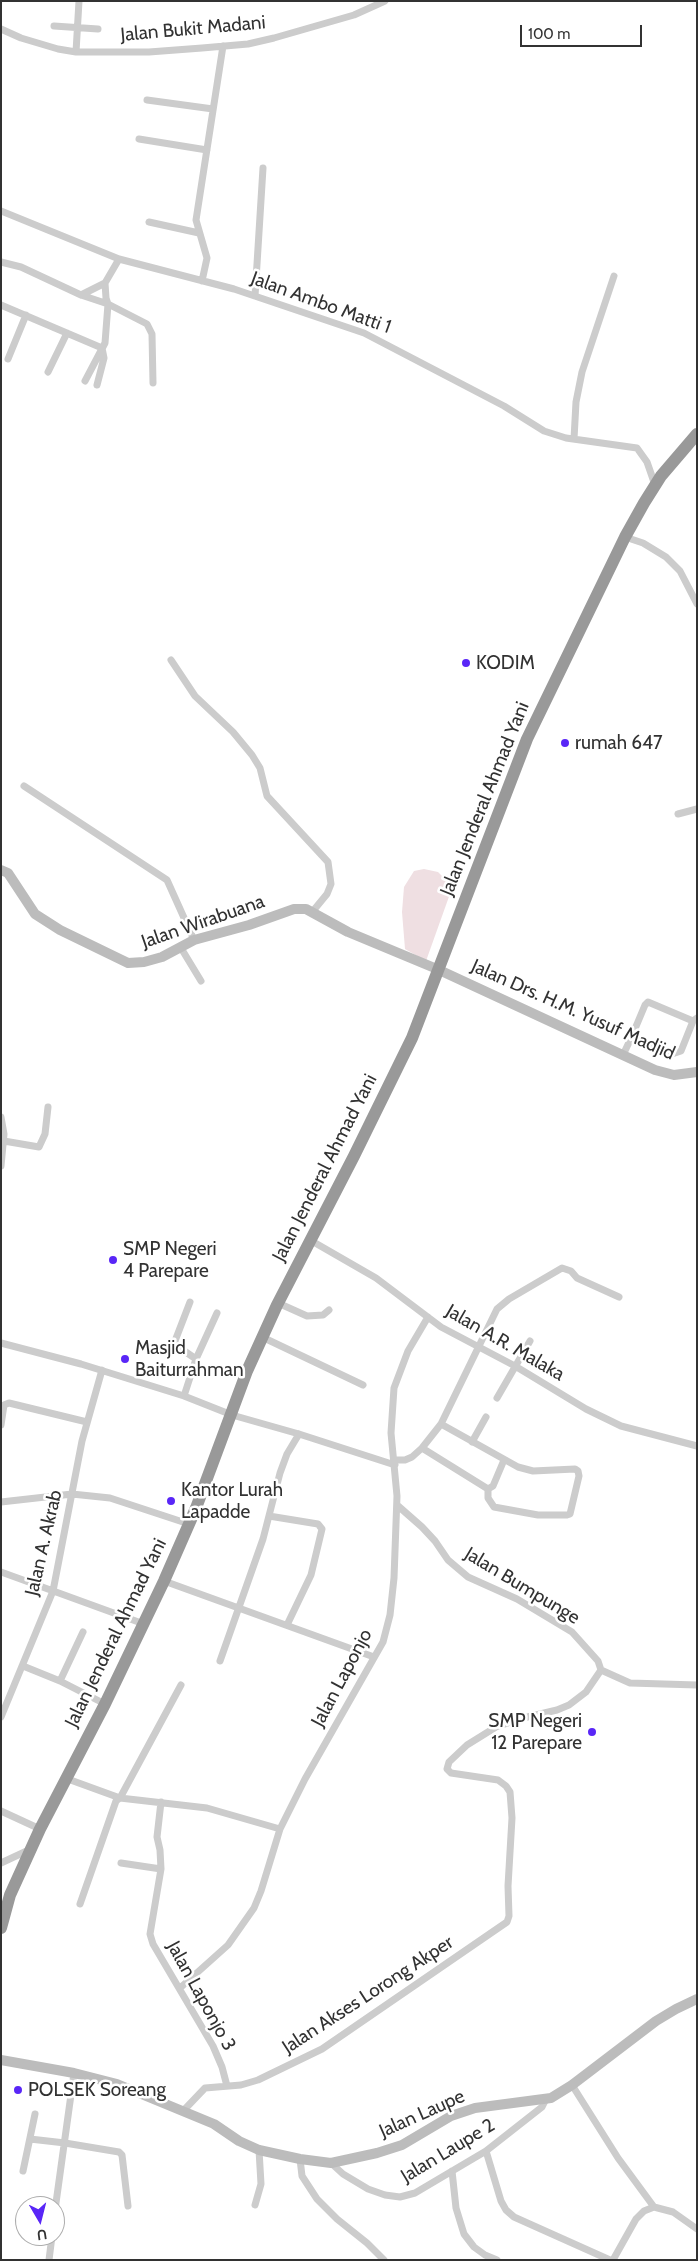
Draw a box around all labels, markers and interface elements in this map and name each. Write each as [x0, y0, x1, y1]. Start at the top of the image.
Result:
street label: Jalan Bukit Madani [120, 11, 266, 47]
scale bar [523, 15, 646, 47]
text: 100 m [528, 25, 570, 43]
street label: Jalan Ambo Matti 1 [248, 267, 394, 339]
place label: KODIM [476, 652, 535, 674]
marker: KODIM [460, 657, 472, 669]
street label: Jalan Jenderal Ahmad Yani [436, 699, 534, 899]
place label: rumah 647 [575, 732, 663, 754]
marker: rumah 647 [559, 737, 571, 749]
street label: Jalan Wirabuana [139, 890, 267, 954]
street label: Jalan Drs. H.M. Yusuf Madjid [468, 955, 678, 1065]
street label: Jalan Jenderal Ahmad Yani [268, 1071, 382, 1265]
place label: SMP Negeri 4 Parepare [123, 1238, 217, 1282]
marker: SMP Negeri 4 Parepare [107, 1254, 119, 1266]
street label: Jalan A.R. Malaka [442, 1300, 568, 1386]
place label: Masjid Baiturrahman [135, 1337, 244, 1381]
marker: Masjid Baiturrahman [119, 1353, 131, 1365]
place label: Kantor Lurah Lapadde [181, 1479, 283, 1523]
street label: Jalan A. Akrab [21, 1488, 67, 1598]
marker: Kantor Lurah Lapadde [165, 1495, 177, 1507]
street label: Jalan Jenderal Ahmad Yani [60, 1535, 172, 1731]
street label: Jalan Bumpunge [460, 1543, 584, 1629]
street label: Jalan Laponjo [307, 1625, 377, 1731]
place label: SMP Negeri 12 Parepare [488, 1710, 582, 1754]
marker: SMP Negeri 12 Parepare [586, 1726, 598, 1738]
street label: Jalan Akses Lorong Akper [278, 1931, 458, 2059]
street label: Jalan Laponjo 3 [162, 1937, 240, 2055]
place label: POLSEK Soreang [28, 2079, 166, 2101]
marker: POLSEK Soreang [12, 2084, 24, 2096]
street label: Jalan Laupe [376, 2085, 468, 2143]
street label: Jalan Laupe 2 [397, 2114, 499, 2188]
north arrow [15, 2196, 65, 2246]
text: U [36, 2225, 48, 2244]

